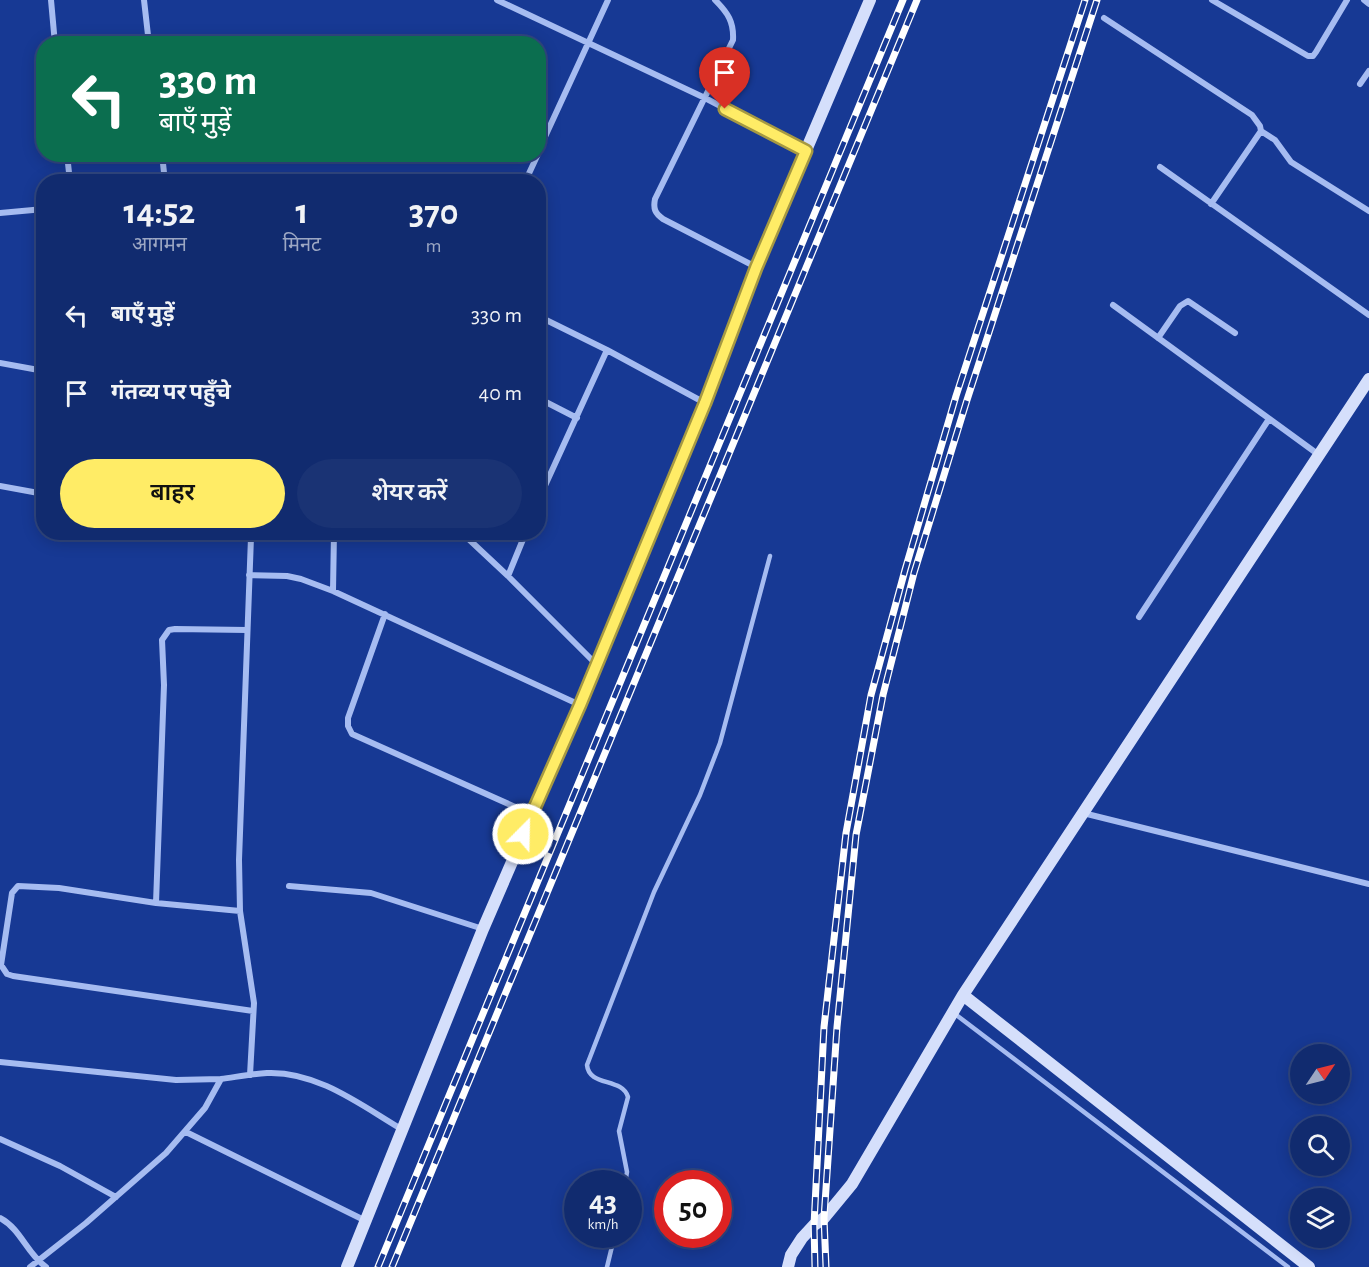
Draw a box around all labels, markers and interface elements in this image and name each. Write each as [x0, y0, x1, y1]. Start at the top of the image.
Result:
pin [699, 47, 750, 109]
icon: arrive [708, 56, 741, 89]
icon: left [60, 60, 138, 138]
text: 330 m [159, 60, 257, 102]
text: बाएँ मुड़ें [159, 109, 231, 136]
text: 14:52 [124, 194, 195, 230]
text: 1 [296, 194, 308, 230]
text: 370 [409, 195, 458, 231]
text: आगमन [132, 235, 187, 255]
text: मिनट [283, 235, 321, 255]
text: m [426, 236, 442, 256]
icon: left [60, 299, 93, 332]
text: बाएँ मुड़ें [111, 303, 175, 325]
text: 330 m [471, 304, 522, 326]
icon: arrive [60, 377, 93, 410]
text: गंतव्य पर पहुँचे [111, 381, 231, 403]
text: 40 m [479, 382, 522, 404]
button: बाहर [60, 459, 285, 528]
button: शेयर करें [297, 459, 522, 528]
position arrow [491, 802, 555, 866]
north arrow [1290, 1044, 1350, 1104]
map controls [1290, 1044, 1350, 1248]
button: search [1290, 1116, 1350, 1176]
speed limit sign: 50 [654, 1170, 732, 1248]
text: 43 [589, 1187, 617, 1217]
button: layers [1290, 1188, 1350, 1248]
text: km/h [588, 1217, 618, 1232]

